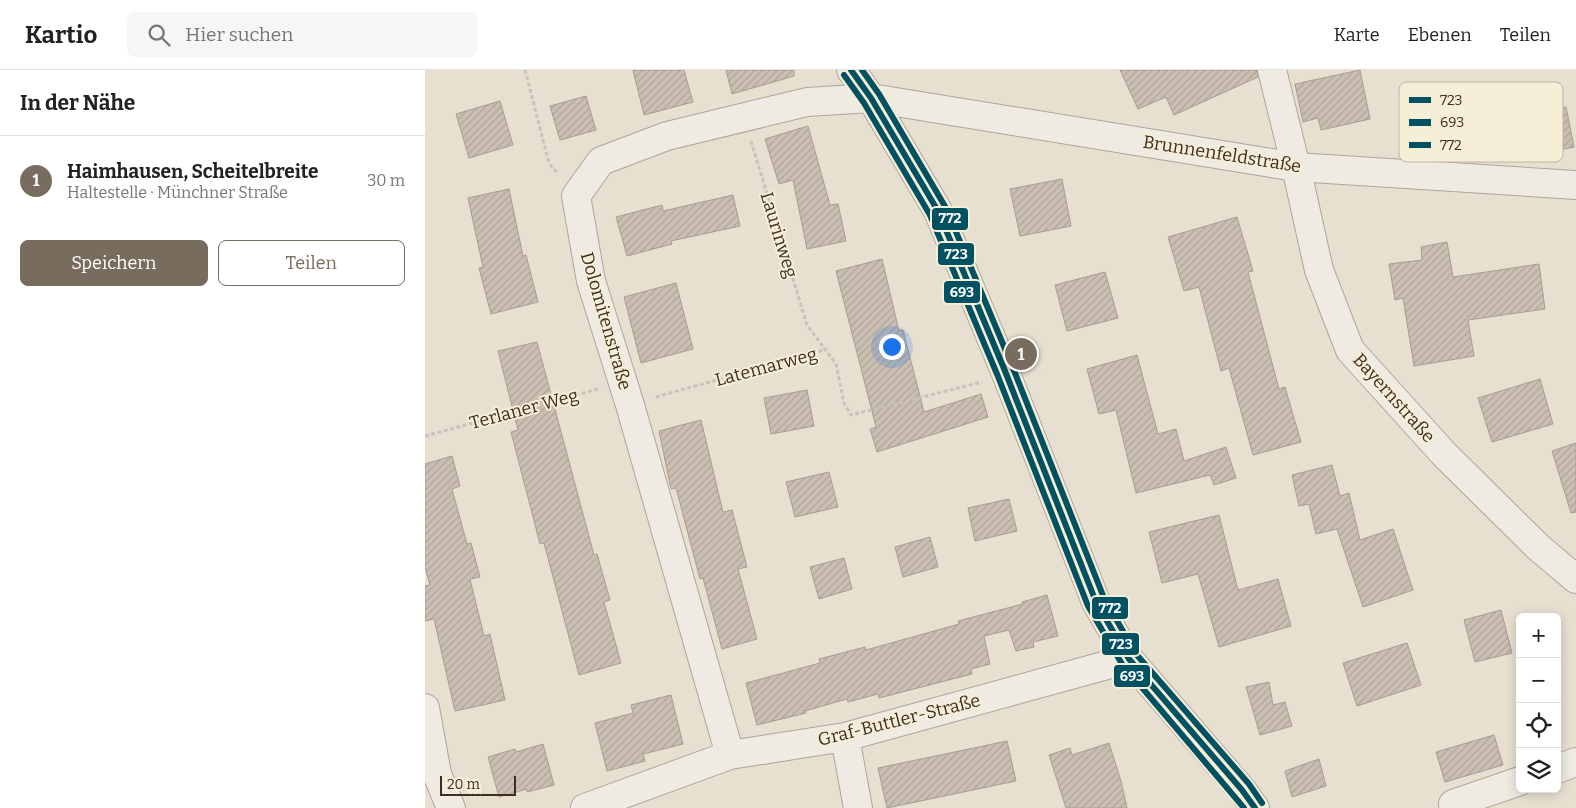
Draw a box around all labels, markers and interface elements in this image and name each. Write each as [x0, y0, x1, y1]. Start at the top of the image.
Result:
search box [127, 12, 477, 57]
text: Kartio [25, 21, 97, 49]
icon: search [145, 21, 173, 49]
text: Hier suchen [185, 23, 293, 46]
text: Karte [1334, 24, 1380, 46]
text: Ebenen [1408, 24, 1472, 46]
text: Teilen [1500, 24, 1551, 46]
legend [1399, 82, 1563, 162]
text: In der Nähe [20, 90, 135, 116]
text: 723 [1440, 92, 1463, 109]
text: 693 [1440, 114, 1464, 131]
street label: Brunnenfeldstraße [1141, 131, 1303, 177]
text: 772 [1440, 137, 1462, 154]
text: Haimhausen, Scheitelbreite [67, 160, 318, 183]
text: 1 [33, 171, 39, 190]
text: 30 m [367, 171, 405, 190]
text: Haltestelle · Münchner Straße [67, 183, 288, 202]
street label: Laurinweg [756, 189, 802, 281]
line badge: 772 [931, 207, 969, 231]
text: 772 [939, 210, 962, 227]
button: Speichern [20, 240, 208, 286]
button: Teilen [218, 240, 405, 286]
line badge: 723 [937, 242, 975, 266]
text: 723 [944, 246, 968, 263]
street label: Dolomitenstraße [576, 249, 636, 393]
line badge: 693 [943, 280, 981, 304]
text: 693 [950, 284, 974, 301]
your location [879, 334, 905, 360]
pin: 1 [1005, 335, 1037, 373]
street label: Latemarweg [713, 343, 819, 391]
street label: Bayernstraße [1348, 349, 1440, 447]
street label: Terlaner Weg [467, 384, 581, 434]
line badge: 772 [1091, 596, 1129, 620]
text: 772 [1099, 600, 1122, 617]
map controls [1516, 613, 1561, 793]
button: + [1516, 613, 1561, 658]
line badge: 723 [1101, 632, 1140, 656]
text: 723 [1109, 636, 1133, 653]
button: − [1516, 658, 1561, 703]
line badge: 693 [1113, 664, 1151, 688]
text: 693 [1120, 668, 1144, 685]
street label: Graf-Buttler-Straße [815, 689, 983, 751]
button: locate [1516, 703, 1561, 748]
button: layers [1516, 748, 1561, 793]
scale bar [440, 773, 516, 796]
text: 20 m [447, 776, 480, 793]

